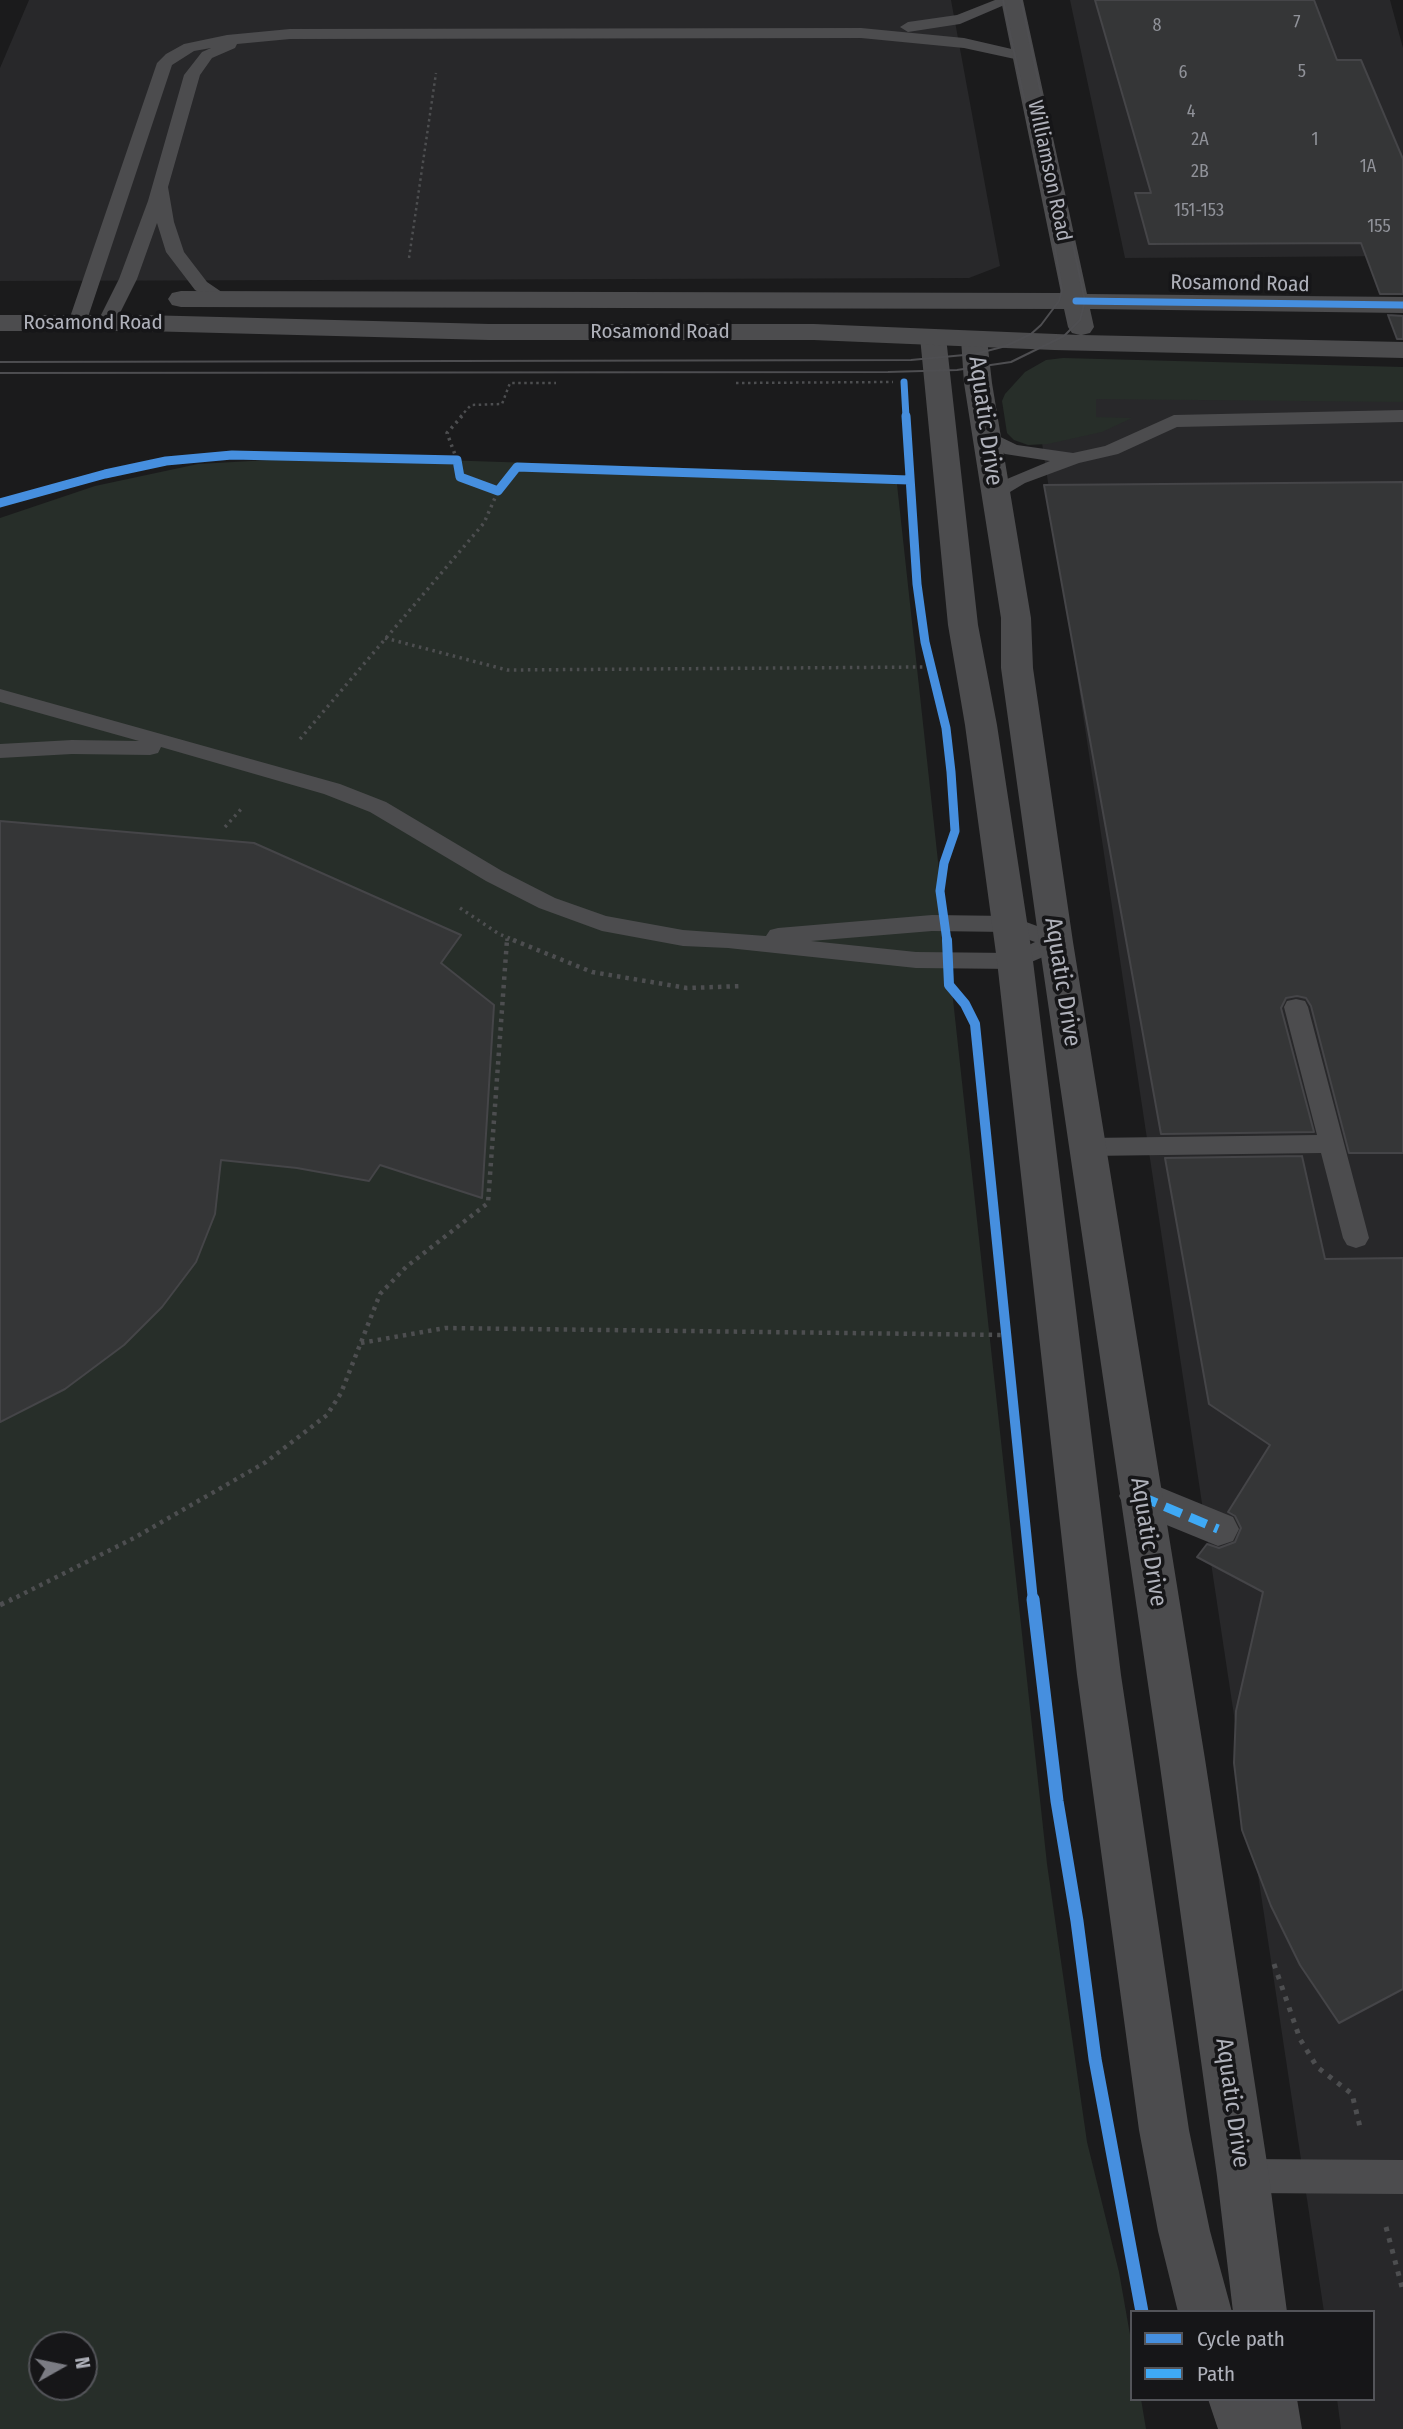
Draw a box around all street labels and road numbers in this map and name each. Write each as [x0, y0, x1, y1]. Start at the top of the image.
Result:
street label: Williamson Road [1022, 98, 1076, 244]
street label: Rosamond Road [1170, 270, 1310, 298]
street label: Rosamond Road [23, 310, 163, 336]
street label: Rosamond Road [590, 319, 730, 345]
street label: Aquatic Drive [962, 354, 1008, 488]
street label: Aquatic Drive [1038, 915, 1086, 1049]
street label: Aquatic Drive [1124, 1475, 1172, 1609]
street label: Aquatic Drive [1209, 2036, 1255, 2170]

